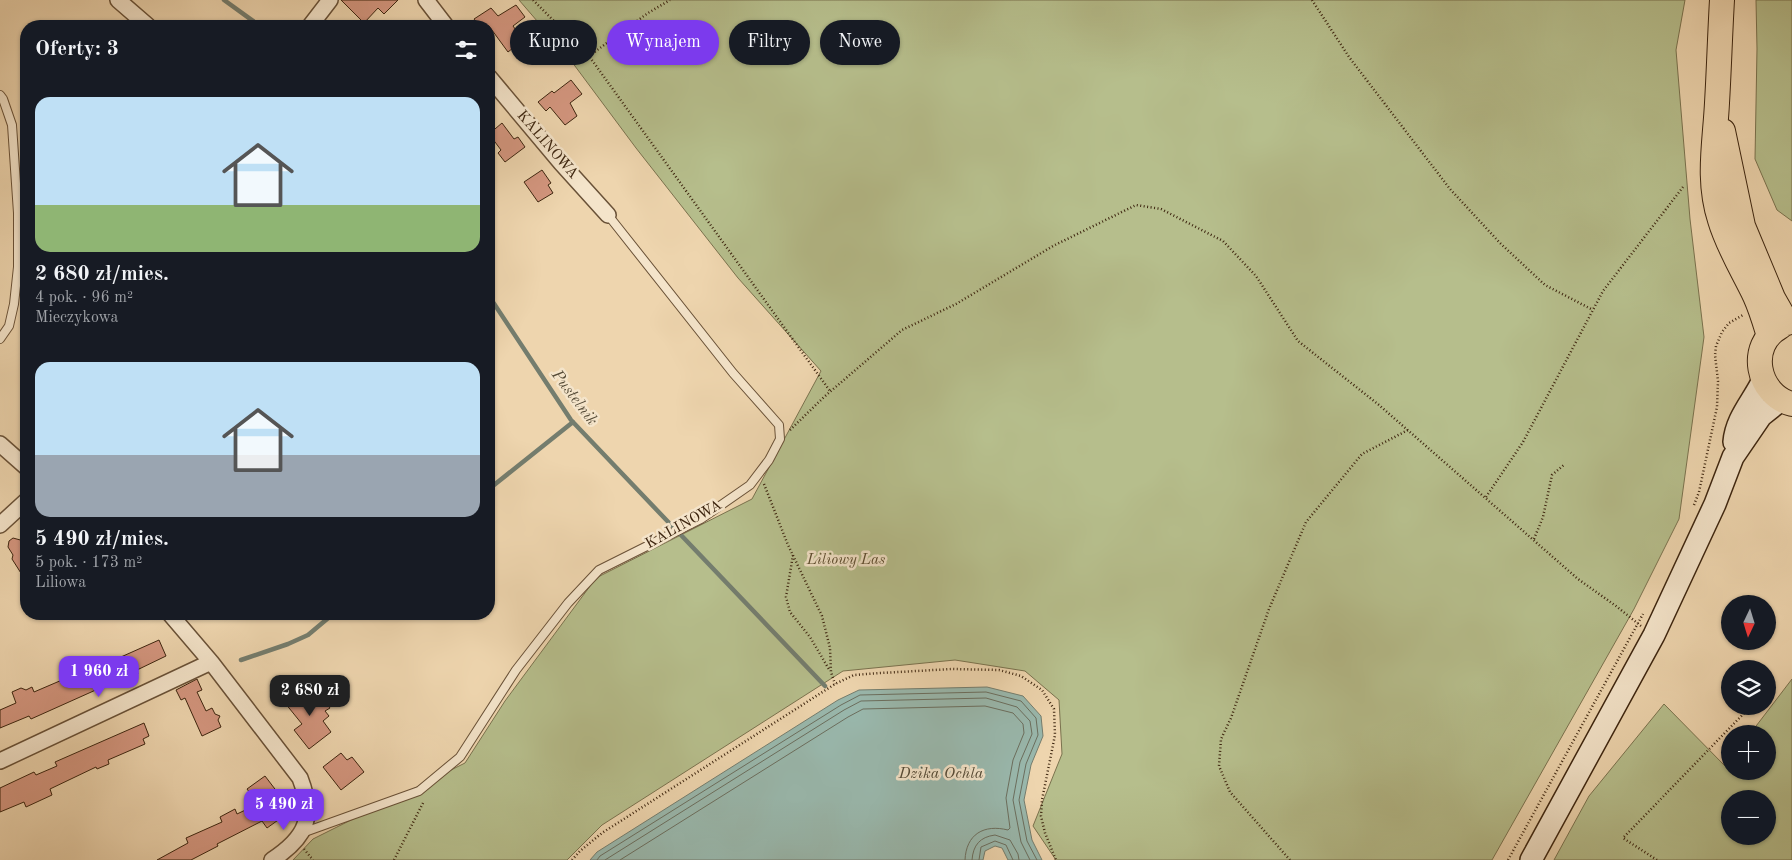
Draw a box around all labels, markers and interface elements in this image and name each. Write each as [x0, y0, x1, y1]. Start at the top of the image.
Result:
chip: Kupno [510, 20, 597, 65]
chip: Wynajem [607, 20, 719, 65]
chip: Filtry [729, 20, 810, 65]
chip: Nowe [820, 20, 900, 65]
icon: filters [452, 36, 480, 64]
text: Oferty: 3 [35, 39, 119, 60]
street label: KALINOWA [513, 108, 581, 182]
icon: home [213, 130, 303, 220]
text: 2 680 zł/mies. [35, 264, 169, 285]
text: 4 pok. · 96 m² [35, 290, 133, 306]
text: Mieczykowa [35, 310, 118, 326]
water label: Pustelnik [547, 366, 600, 429]
icon: home [213, 395, 303, 485]
street label: KALINOWA [643, 498, 725, 552]
text: 5 490 zł/mies. [35, 529, 169, 550]
park label: Liliowy Las [806, 553, 885, 568]
text: 5 pok. · 173 m² [35, 555, 142, 571]
text: Liliowa [35, 575, 86, 591]
north arrow [1721, 595, 1776, 650]
map controls [1721, 595, 1776, 845]
pin: 1 960 zł [47, 656, 151, 698]
button: layers [1721, 660, 1776, 715]
text: 1 960 zł [70, 664, 128, 680]
pin: 2 680 zł [258, 674, 362, 717]
text: 2 680 zł [281, 683, 339, 699]
button: + [1721, 725, 1776, 780]
water label: Dzika Ochla [898, 766, 984, 782]
pin: 5 490 zł [232, 788, 336, 831]
button: − [1721, 790, 1776, 845]
text: 5 490 zł [255, 797, 313, 813]

